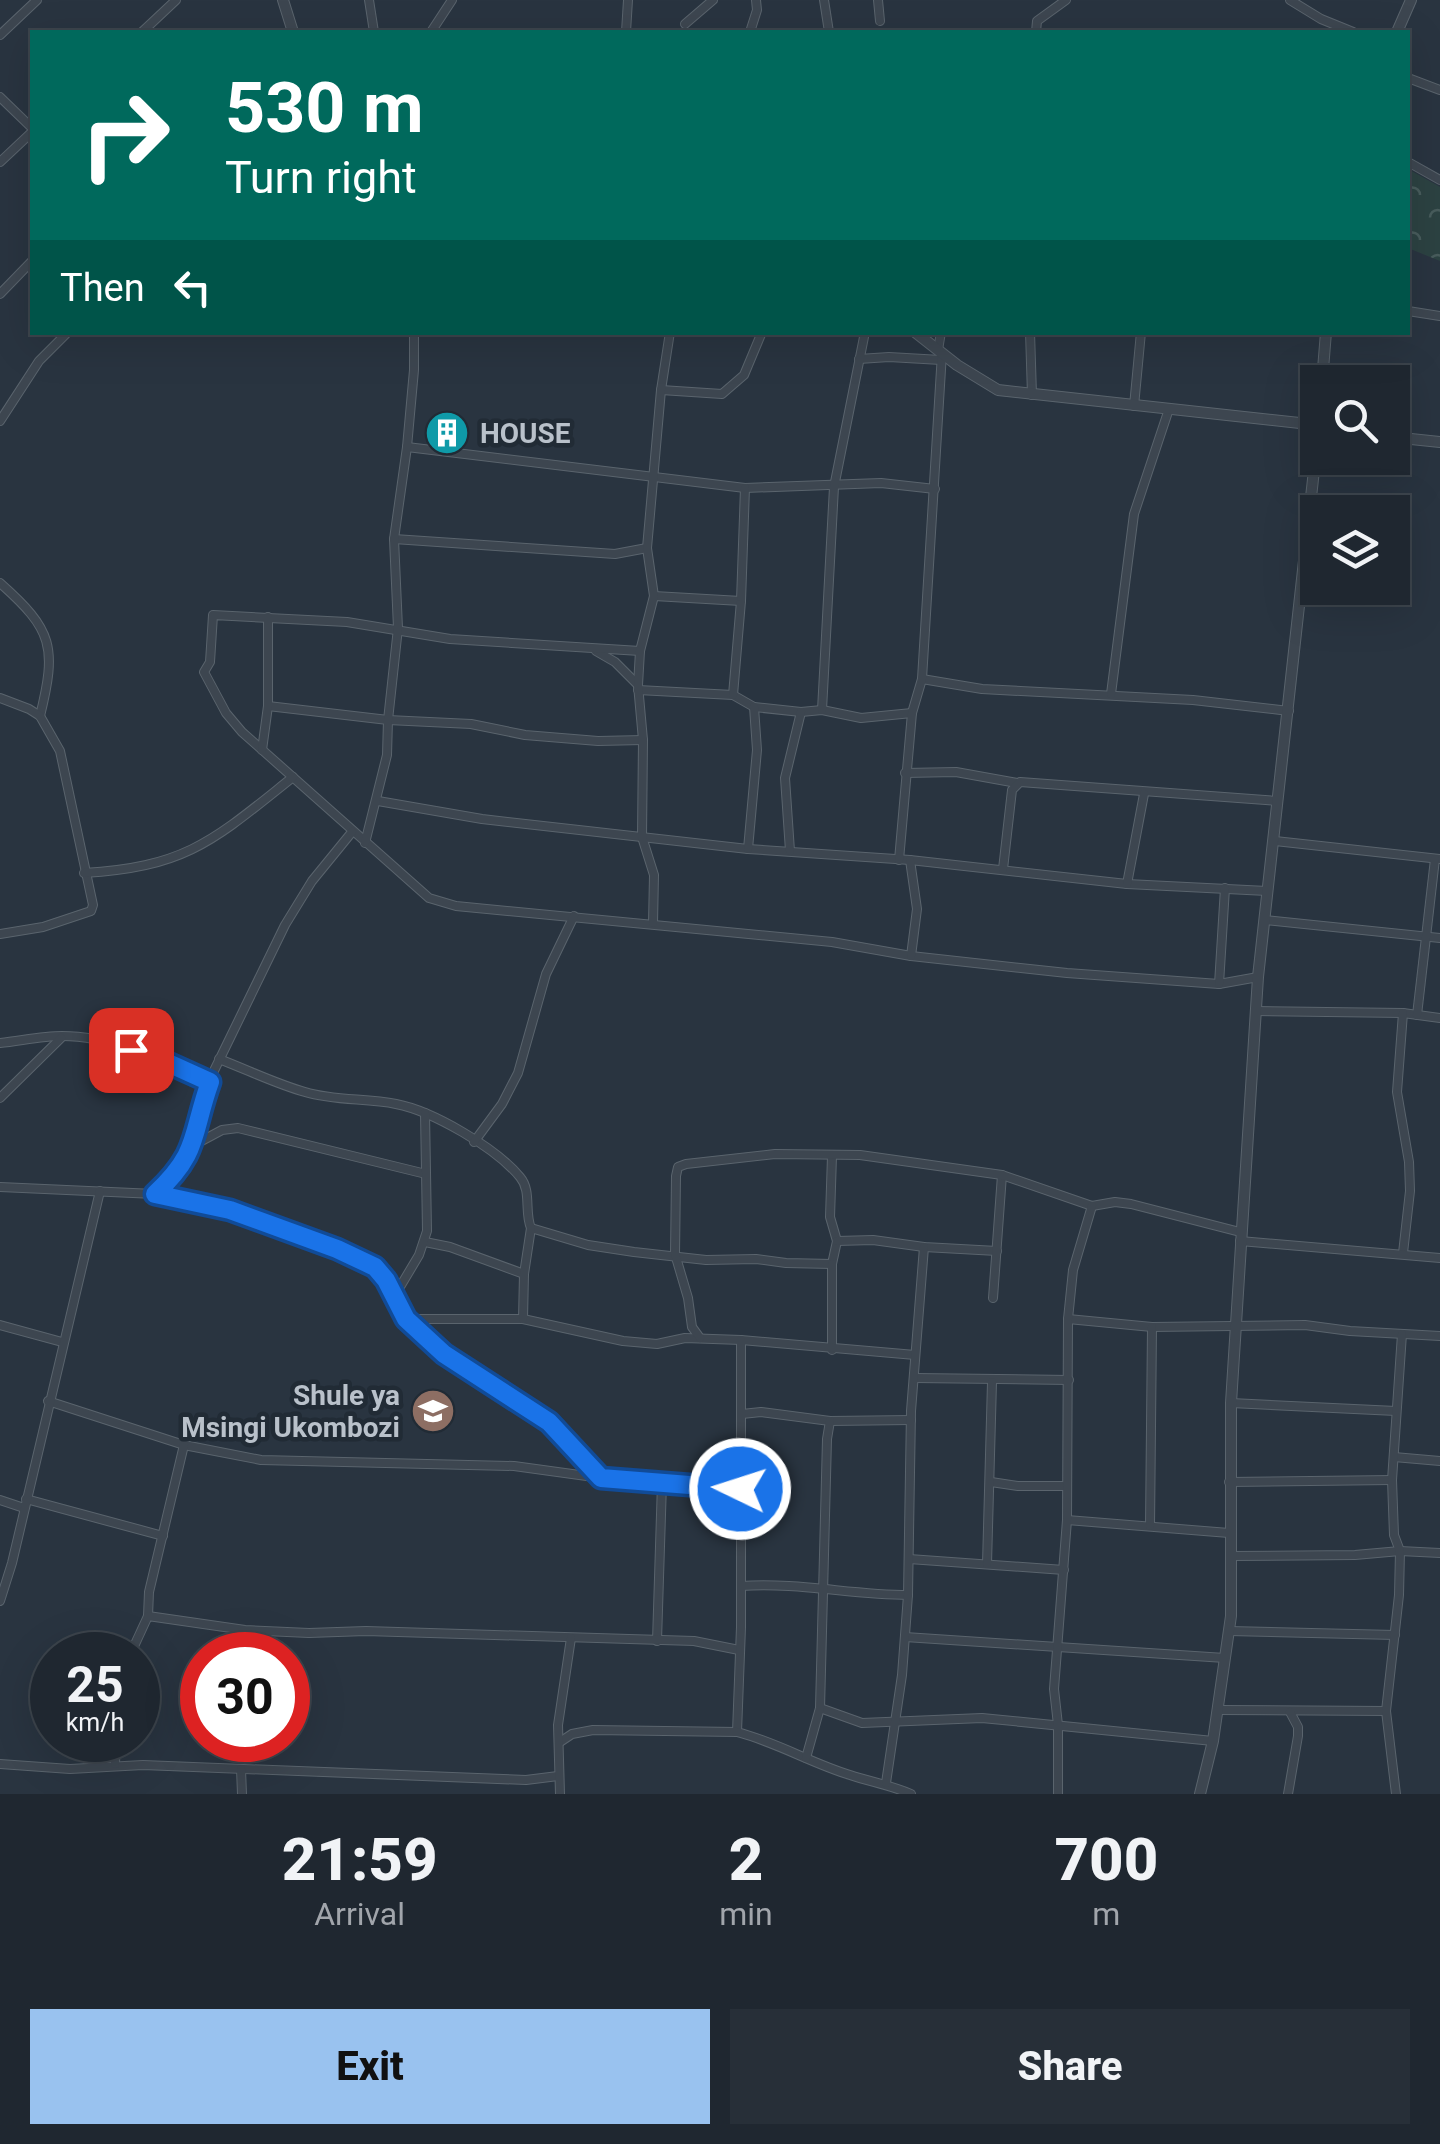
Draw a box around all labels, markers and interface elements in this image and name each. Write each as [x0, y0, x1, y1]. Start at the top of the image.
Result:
text: 530 m [225, 67, 424, 149]
icon: right [60, 70, 190, 200]
text: Turn right [225, 151, 417, 204]
icon: left [165, 260, 220, 315]
text: Then [60, 266, 145, 310]
map controls [1300, 365, 1410, 605]
button: search [1300, 365, 1410, 475]
building icon: HOUSE [424, 410, 470, 456]
place label: HOUSE [480, 417, 571, 450]
button: layers [1300, 495, 1410, 605]
pin [89, 1008, 174, 1093]
icon: arrive [104, 1023, 159, 1078]
place label: Shule ya Msingi Ukombozi [181, 1379, 400, 1444]
school or university icon: Shule ya Msingi Ukombozi [410, 1388, 456, 1434]
position arrow [688, 1437, 792, 1541]
speed limit sign: 30 [180, 1632, 310, 1762]
text: 25 [66, 1656, 124, 1714]
text: km/h [66, 1708, 124, 1737]
text: 21:59 [282, 1824, 438, 1895]
text: 2 [729, 1824, 763, 1895]
text: 700 [1054, 1824, 1158, 1895]
text: Arrival [314, 1895, 405, 1933]
text: min [719, 1895, 773, 1933]
text: m [1092, 1895, 1120, 1933]
button: Exit [30, 2009, 710, 2124]
button: Share [730, 2009, 1410, 2124]

